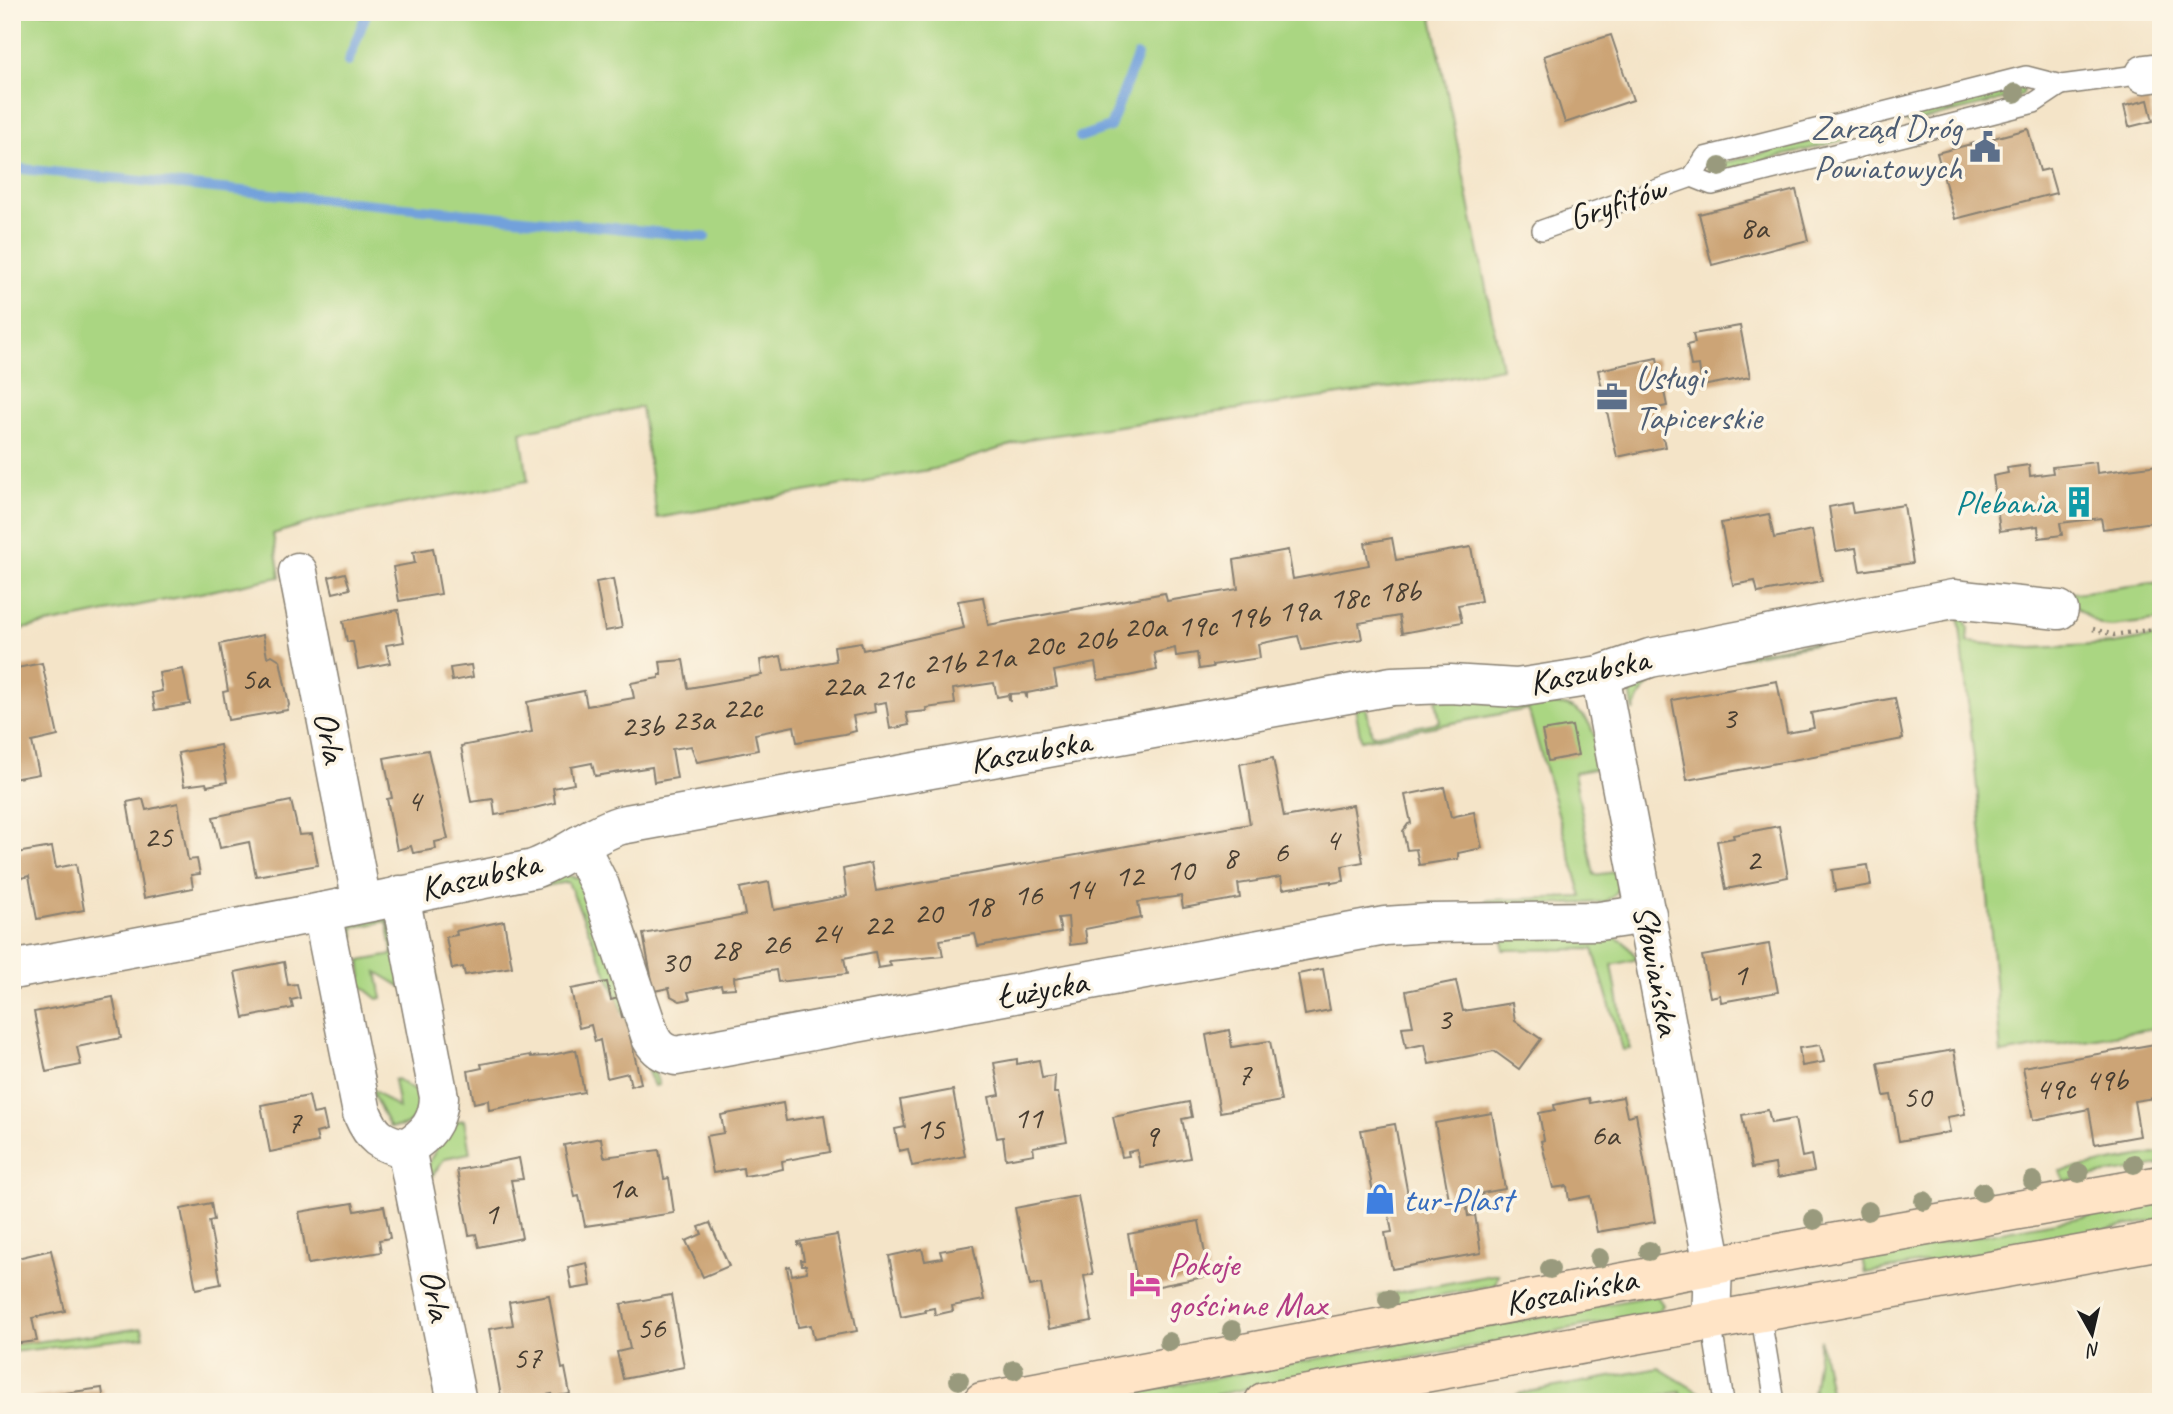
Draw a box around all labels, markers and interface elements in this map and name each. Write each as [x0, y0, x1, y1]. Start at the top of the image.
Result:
place label: Zarząd Dróg Powiatowych [1810, 105, 1964, 190]
public building icon: Zarząd Dróg Powiatowych [1968, 130, 2002, 164]
street label: Gryfitów [1563, 165, 1674, 241]
house number: 8a [1740, 207, 1770, 248]
place label: Usługi Tapicerskie [1635, 355, 1764, 440]
office icon: Usługi Tapicerskie [1595, 380, 1629, 414]
place label: Plebania [1955, 480, 2059, 525]
building icon: Plebania [2062, 485, 2096, 519]
house number: 18b [1378, 570, 1422, 611]
house number: 18c [1329, 577, 1371, 618]
house number: 19a [1278, 590, 1322, 631]
house number: 19b [1227, 596, 1271, 637]
house number: 19c [1177, 605, 1219, 646]
house number: 20a [1124, 606, 1168, 647]
house number: 20b [1074, 618, 1118, 659]
house number: 20c [1024, 624, 1066, 665]
house number: 21a [973, 636, 1017, 677]
street label: Kaszubska [1525, 636, 1656, 706]
house number: 21b [923, 642, 967, 683]
house number: 5a [241, 658, 271, 699]
house number: 21c [874, 658, 916, 699]
house number: 22a [822, 665, 866, 706]
house number: 22c [722, 687, 764, 728]
house number: 3 [1722, 697, 1739, 738]
house number: 23a [672, 699, 716, 740]
house number: 23b [621, 705, 665, 746]
street label: Orla [303, 708, 357, 769]
street label: Kaszubska [966, 718, 1096, 784]
house number: 4 [407, 780, 425, 821]
house number: 25 [144, 816, 174, 857]
house number: 4 [1325, 819, 1343, 860]
house number: 6 [1274, 831, 1290, 872]
house number: 8 [1223, 837, 1240, 878]
house number: 2 [1746, 839, 1763, 880]
street label: Kaszubska [416, 840, 547, 912]
house number: 10 [1166, 849, 1197, 890]
house number: 12 [1115, 855, 1146, 896]
house number: 14 [1065, 868, 1097, 909]
house number: 16 [1014, 874, 1044, 915]
house number: 18 [964, 885, 995, 926]
house number: 20 [914, 892, 945, 933]
street label: Słowiańska [1622, 901, 1692, 1042]
house number: 22 [864, 904, 895, 945]
house number: 24 [812, 912, 844, 953]
house number: 26 [762, 923, 792, 964]
house number: 28 [711, 929, 742, 970]
house number: 30 [661, 941, 692, 982]
house number: 1 [1733, 954, 1749, 995]
street label: Łużycka [993, 958, 1093, 1019]
house number: 3 [1437, 998, 1454, 1039]
house number: 7 [1237, 1054, 1253, 1095]
house number: 49b [2085, 1059, 2129, 1100]
house number: 49c [2035, 1068, 2077, 1109]
house number: 50 [1903, 1076, 1934, 1117]
house number: 11 [1014, 1097, 1044, 1138]
house number: 7 [287, 1102, 303, 1143]
house number: 15 [916, 1108, 946, 1149]
house number: 6a [1591, 1114, 1621, 1155]
house number: 9 [1144, 1115, 1161, 1156]
house number: 1a [608, 1167, 638, 1208]
place label: tur-Plast [1403, 1177, 1517, 1222]
shop icon: tur-Plast [1363, 1182, 1397, 1216]
house number: 1 [484, 1193, 500, 1234]
place label: Pokoje gościnne Max [1168, 1242, 1330, 1327]
street label: Koszalińska [1501, 1256, 1643, 1326]
street label: Orla [409, 1266, 463, 1327]
hotel icon: Pokoje gościnne Max [1128, 1267, 1162, 1301]
north arrow [2058, 1298, 2128, 1368]
house number: 56 [637, 1307, 667, 1348]
house number: 57 [513, 1337, 543, 1378]
text: N [2084, 1337, 2102, 1363]

